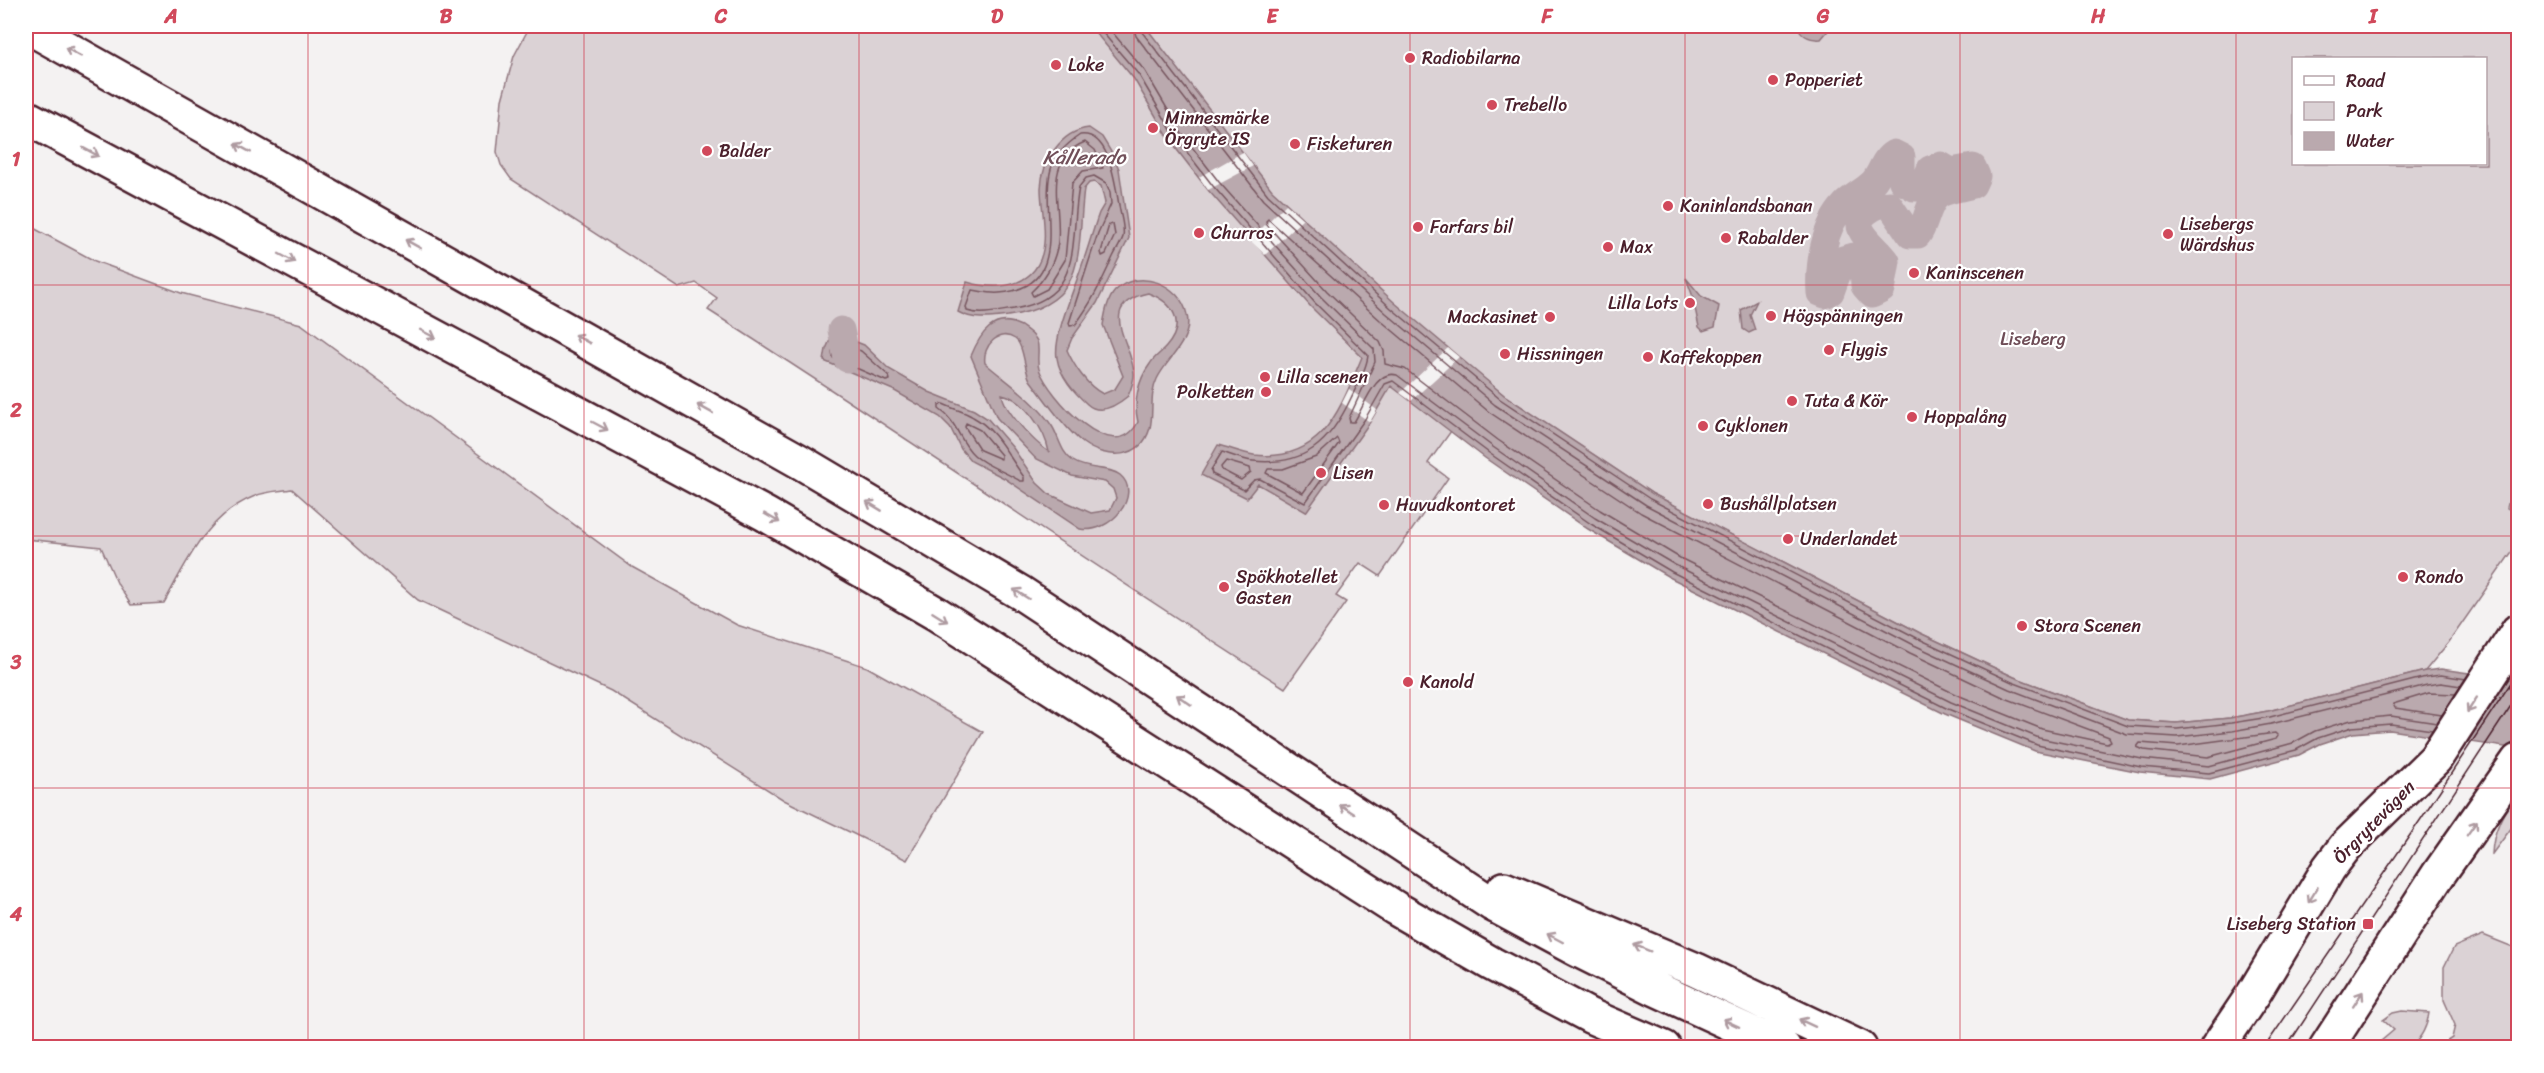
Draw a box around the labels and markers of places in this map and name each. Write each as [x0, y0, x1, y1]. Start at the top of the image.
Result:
place label: Radiobilarna [1422, 42, 1520, 74]
place label: Loke [1068, 49, 1104, 81]
marker: Radiobilarna [1403, 51, 1417, 65]
marker: Loke [1049, 58, 1063, 72]
place label: Popperiet [1785, 64, 1863, 96]
marker: Popperiet [1766, 73, 1780, 87]
place label: Trebello [1504, 89, 1567, 121]
marker: Trebello [1485, 98, 1499, 112]
place label: Minnesmärke Örgryte IS [1165, 102, 1269, 155]
marker: Minnesmärke Örgryte IS [1146, 121, 1160, 135]
place label: Fisketuren [1307, 128, 1392, 160]
place label: Balder [719, 135, 772, 167]
marker: Fisketuren [1288, 137, 1302, 151]
marker: Balder [700, 144, 714, 158]
place label: Kaninlandsbanan [1680, 190, 1813, 222]
marker: Kaninlandsbanan [1661, 199, 1675, 213]
place label: Lisebergs Wärdshus [2180, 208, 2255, 261]
place label: Farfars bil [1430, 211, 1514, 243]
place label: Churros [1211, 217, 1274, 249]
marker: Farfars bil [1411, 220, 1425, 234]
place label: Rabalder [1738, 222, 1809, 254]
marker: Churros [1192, 226, 1206, 240]
marker: Lisebergs Wärdshus [2161, 227, 2175, 241]
place label: Max [1620, 231, 1654, 263]
marker: Rabalder [1719, 231, 1733, 245]
marker: Max [1601, 240, 1615, 254]
place label: Kaninscenen [1926, 257, 2024, 289]
marker: Kaninscenen [1907, 266, 1921, 280]
place label: Lilla Lots [1608, 287, 1679, 319]
marker: Lilla Lots [1683, 296, 1697, 310]
place label: Högspänningen [1783, 300, 1903, 332]
place label: Mackasinet [1448, 301, 1538, 333]
marker: Högspänningen [1764, 309, 1778, 323]
marker: Mackasinet [1543, 310, 1557, 324]
place label: Flygis [1841, 334, 1888, 366]
place label: Hissningen [1517, 338, 1603, 370]
place label: Kaffekoppen [1660, 341, 1762, 373]
marker: Flygis [1822, 343, 1836, 357]
marker: Hissningen [1498, 347, 1512, 361]
marker: Kaffekoppen [1641, 350, 1655, 364]
place label: Lilla scenen [1277, 361, 1368, 393]
marker: Lilla scenen [1258, 370, 1272, 384]
place label: Polketten [1177, 376, 1254, 408]
marker: Polketten [1259, 385, 1273, 399]
place label: Tuta & Kör [1804, 385, 1889, 417]
marker: Tuta & Kör [1785, 394, 1799, 408]
place label: Hoppalång [1924, 401, 2007, 433]
place label: Cyklonen [1715, 410, 1788, 442]
marker: Hoppalång [1905, 410, 1919, 424]
marker: Cyklonen [1696, 419, 1710, 433]
place label: Lisen [1333, 457, 1374, 489]
marker: Lisen [1314, 466, 1328, 480]
place label: Bushållplatsen [1720, 488, 1837, 520]
place label: Huvudkontoret [1396, 489, 1516, 521]
marker: Bushållplatsen [1701, 497, 1715, 511]
marker: Huvudkontoret [1377, 498, 1391, 512]
place label: Underlandet [1800, 523, 1898, 555]
marker: Underlandet [1781, 532, 1795, 546]
place label: Spökhotellet Gasten [1236, 561, 1338, 614]
place label: Rondo [2415, 561, 2463, 593]
marker: Rondo [2396, 570, 2410, 584]
marker: Spökhotellet Gasten [1217, 580, 1231, 594]
place label: Stora Scenen [2034, 610, 2141, 642]
marker: Stora Scenen [2015, 619, 2029, 633]
place label: Kanold [1420, 666, 1475, 698]
marker: Kanold [1401, 675, 1415, 689]
place label: Liseberg Station [2227, 908, 2356, 940]
marker: Liseberg Station [2361, 917, 2375, 931]

